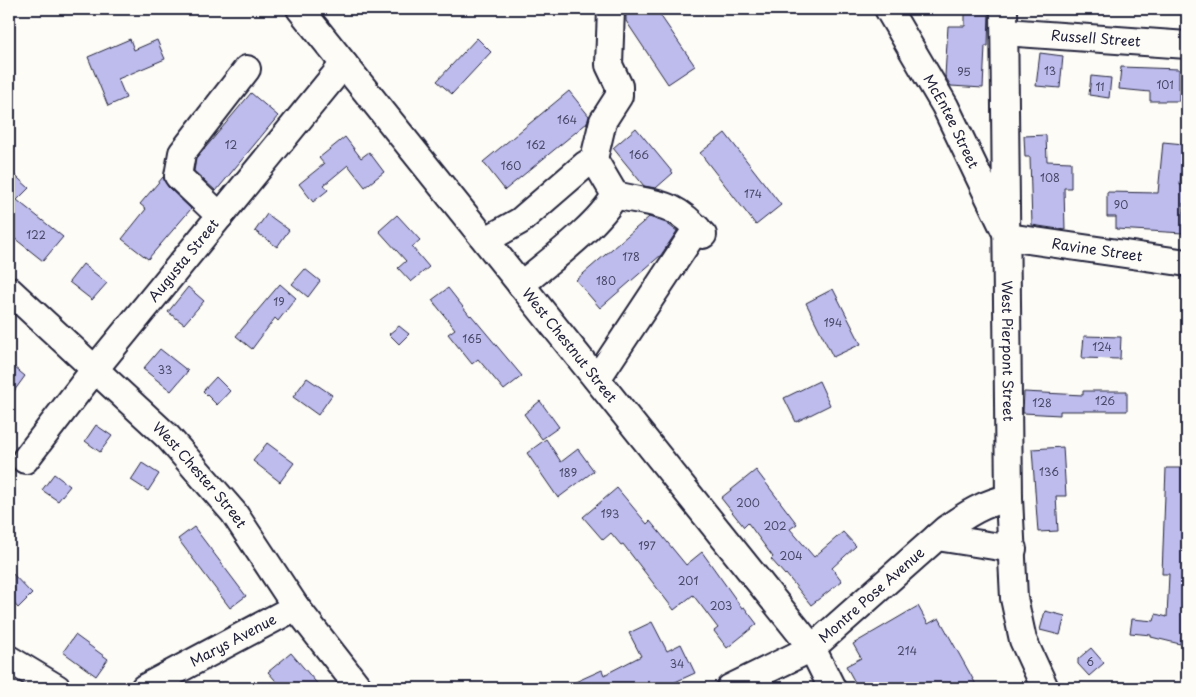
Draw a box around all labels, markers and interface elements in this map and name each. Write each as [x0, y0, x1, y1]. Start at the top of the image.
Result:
street label: Russell Street [1050, 24, 1142, 52]
house number: 13 [1044, 62, 1056, 79]
house number: 95 [957, 63, 971, 80]
street label: McEntee Street [919, 70, 985, 172]
house number: 101 [1156, 76, 1174, 93]
house number: 11 [1095, 78, 1105, 95]
house number: 164 [557, 111, 577, 128]
house number: 12 [225, 136, 238, 153]
house number: 162 [526, 136, 546, 153]
house number: 166 [629, 146, 649, 163]
house number: 160 [501, 157, 521, 174]
house number: 108 [1040, 169, 1060, 186]
house number: 174 [744, 185, 762, 202]
house number: 90 [1114, 196, 1128, 213]
street label: Augusta Street [143, 214, 224, 306]
house number: 122 [26, 226, 46, 243]
street label: Ravine Street [1050, 232, 1144, 266]
house number: 178 [622, 248, 640, 265]
house number: 180 [596, 272, 616, 289]
street label: West Pierpont Street [997, 280, 1019, 422]
street label: West Chestnut Street [517, 283, 622, 407]
house number: 19 [273, 293, 285, 310]
house number: 194 [824, 314, 842, 331]
house number: 165 [462, 330, 482, 347]
house number: 124 [1092, 338, 1112, 355]
house number: 33 [158, 361, 172, 378]
house number: 126 [1095, 392, 1115, 409]
house number: 128 [1032, 394, 1052, 411]
street label: West Chester Street [148, 417, 252, 532]
house number: 136 [1039, 463, 1059, 480]
house number: 189 [559, 464, 577, 481]
house number: 200 [736, 494, 760, 511]
house number: 193 [601, 505, 619, 522]
house number: 202 [763, 517, 787, 534]
house number: 197 [638, 537, 656, 554]
street label: Montre Pose Avenue [814, 542, 929, 647]
house number: 204 [780, 547, 803, 564]
house number: 201 [678, 572, 698, 589]
house number: 203 [710, 597, 732, 614]
street label: Marys Avenue [186, 608, 280, 672]
house number: 214 [897, 642, 917, 659]
house number: 6 [1086, 653, 1094, 670]
house number: 34 [670, 655, 684, 672]

